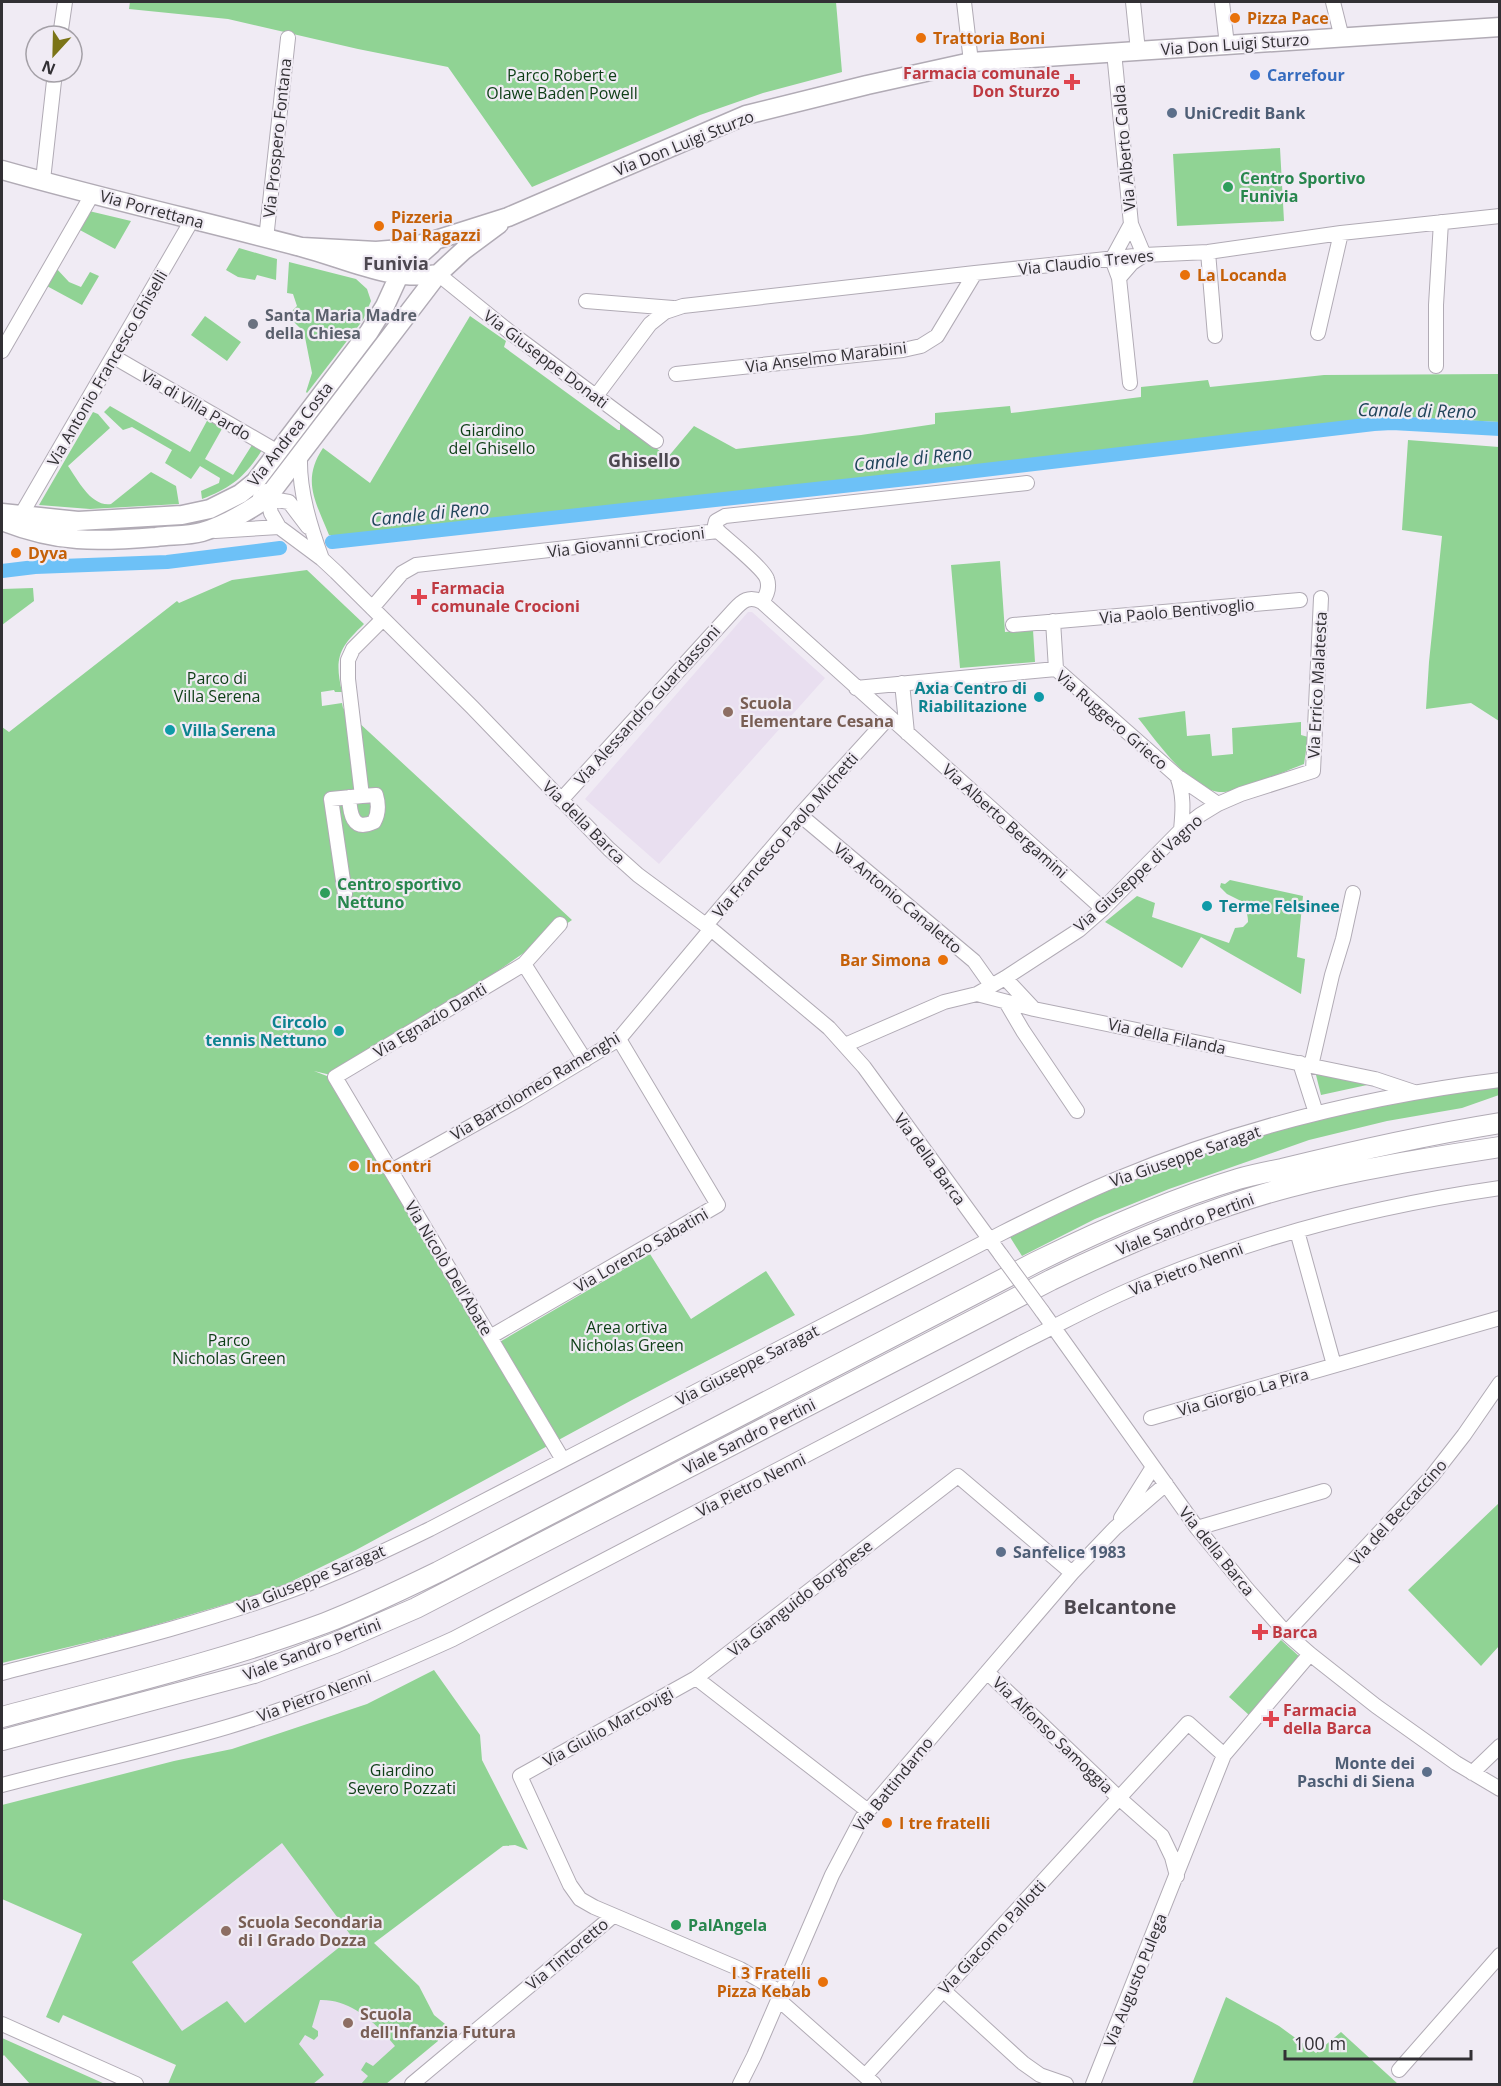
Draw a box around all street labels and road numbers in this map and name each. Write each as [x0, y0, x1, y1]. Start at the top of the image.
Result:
street label: Via Don Luigi Sturzo [1160, 28, 1310, 60]
street label: Via Prospero Fontana [258, 57, 296, 219]
street label: Via Alberto Calda [1107, 84, 1141, 212]
street label: Via Don Luigi Sturzo [611, 105, 757, 181]
street label: Via Porrettana [98, 185, 206, 233]
street label: Via Claudio Treves [1017, 244, 1155, 280]
street label: Via Antonio Francesco Ghiselli [42, 266, 172, 470]
street label: Via Giuseppe Donati [479, 305, 613, 413]
street label: Via Anselmo Marabini [744, 336, 908, 378]
street label: Via di Villa Pardo [137, 365, 255, 445]
street label: Via Andrea Costa [242, 377, 338, 491]
street label: Via Giovanni Crocioni [546, 521, 706, 563]
street label: Via Paolo Bentivoglio [1099, 593, 1255, 629]
street label: Via Errico Malatesta [1302, 611, 1332, 759]
street label: Via Alessandro Guardassoni [569, 620, 725, 790]
street label: Via Ruggero Grieco [1051, 665, 1173, 775]
street label: Via Francesco Paolo Michetti [707, 748, 863, 922]
street label: Via Alberto Bergamini [938, 759, 1072, 883]
street label: Via della Barca [538, 776, 630, 868]
street label: Via Giuseppe di Vagno [1069, 809, 1207, 937]
street label: Via Antonio Canaletto [829, 838, 967, 958]
street label: Via Egnazio Danti [369, 978, 491, 1062]
street label: Via della Filanda [1106, 1013, 1228, 1059]
street label: Via Bartolomeo Ramenghi [446, 1027, 624, 1145]
street label: Via della Barca [889, 1109, 971, 1209]
street label: Via Giuseppe Saragat [1107, 1120, 1263, 1192]
street label: Viale Sandro Pertini [1113, 1188, 1257, 1260]
street label: Via Nicolò Dell'Abate [400, 1197, 498, 1339]
street label: Via Lorenzo Sabatini [570, 1203, 712, 1297]
street label: Via Pietro Nenni [1126, 1237, 1246, 1301]
street label: Via Giuseppe Saragat [672, 1319, 823, 1411]
street label: Via Giorgio La Pira [1175, 1363, 1311, 1421]
street label: Viale Sandro Pertini [679, 1393, 819, 1479]
street label: Via Pietro Nenni [693, 1448, 809, 1522]
street label: Via del Beccaccino [1344, 1454, 1452, 1570]
street label: Via della Barca [1174, 1502, 1260, 1600]
street label: Via Gianguido Borghese [723, 1535, 877, 1661]
street label: Via Giuseppe Saragat [234, 1539, 389, 1619]
street label: Viale Sandro Pertini [240, 1613, 384, 1685]
street label: Via Pietro Nenni [254, 1665, 374, 1727]
street label: Via Alfonso Samoggia [988, 1672, 1118, 1798]
street label: Via Giulio Marcovigi [539, 1682, 677, 1772]
street label: Via Battindarno [848, 1732, 938, 1836]
street label: Via Giacomo Pallotti [933, 1875, 1051, 1999]
street label: Via Augusto Pulega [1098, 1910, 1172, 2050]
street label: Via Tintoretto [521, 1913, 613, 1995]

